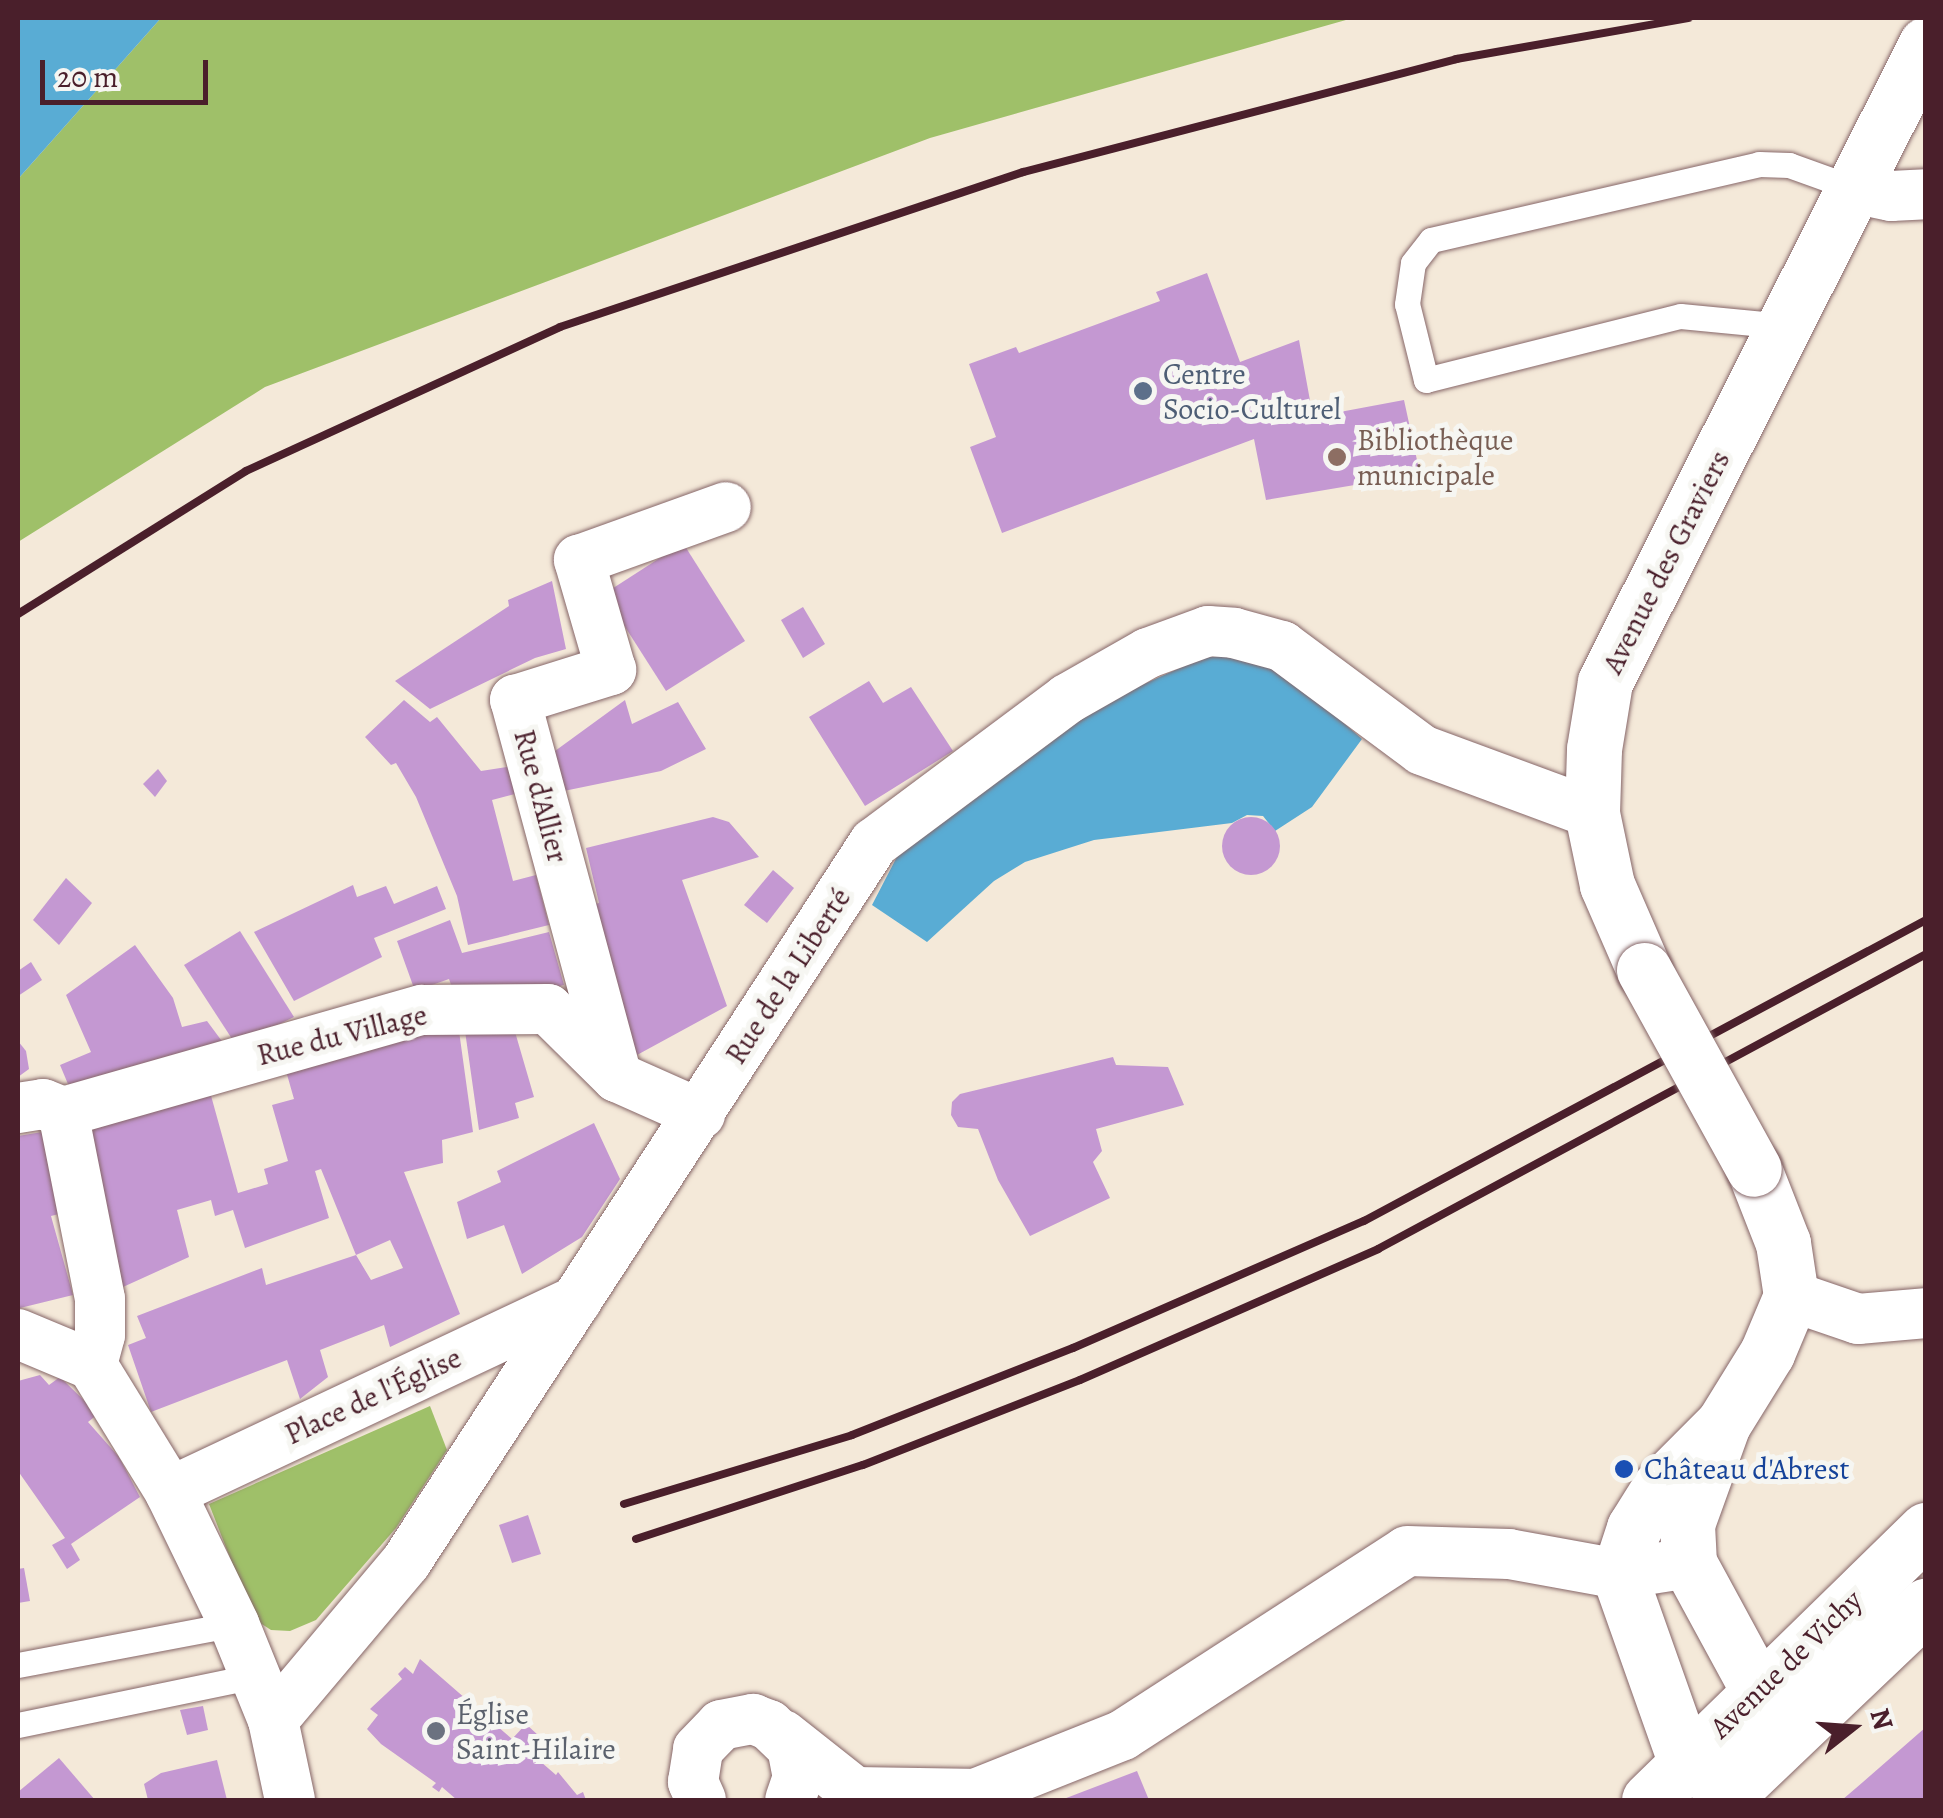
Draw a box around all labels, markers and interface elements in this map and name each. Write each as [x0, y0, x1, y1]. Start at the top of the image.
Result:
scale bar [45, 40, 212, 102]
text: 20 m [57, 57, 118, 97]
place label: Centre Socio-Culturel [1163, 356, 1341, 426]
marker: Centre Socio-Culturel [1132, 380, 1154, 402]
place label: Bibliothèque municipale [1357, 422, 1514, 492]
street label: Avenue des Graviers [1594, 444, 1738, 680]
marker: Bibliothèque municipale [1326, 446, 1348, 468]
street label: Rue d'Allier [506, 725, 576, 867]
street label: Rue de la Liberté [718, 881, 858, 1071]
street label: Rue du Village [253, 996, 431, 1074]
street label: Place de l'Église [279, 1339, 467, 1453]
place label: Château d'Abrest [1644, 1451, 1849, 1487]
marker: Château d'Abrest [1613, 1458, 1635, 1480]
street label: Avenue de Vichy [1702, 1582, 1870, 1746]
north arrow [1803, 1678, 1903, 1778]
place label: Église Saint-Hilaire [456, 1696, 616, 1766]
text: N [1861, 1704, 1903, 1735]
marker: Église Saint-Hilaire [425, 1720, 447, 1742]

